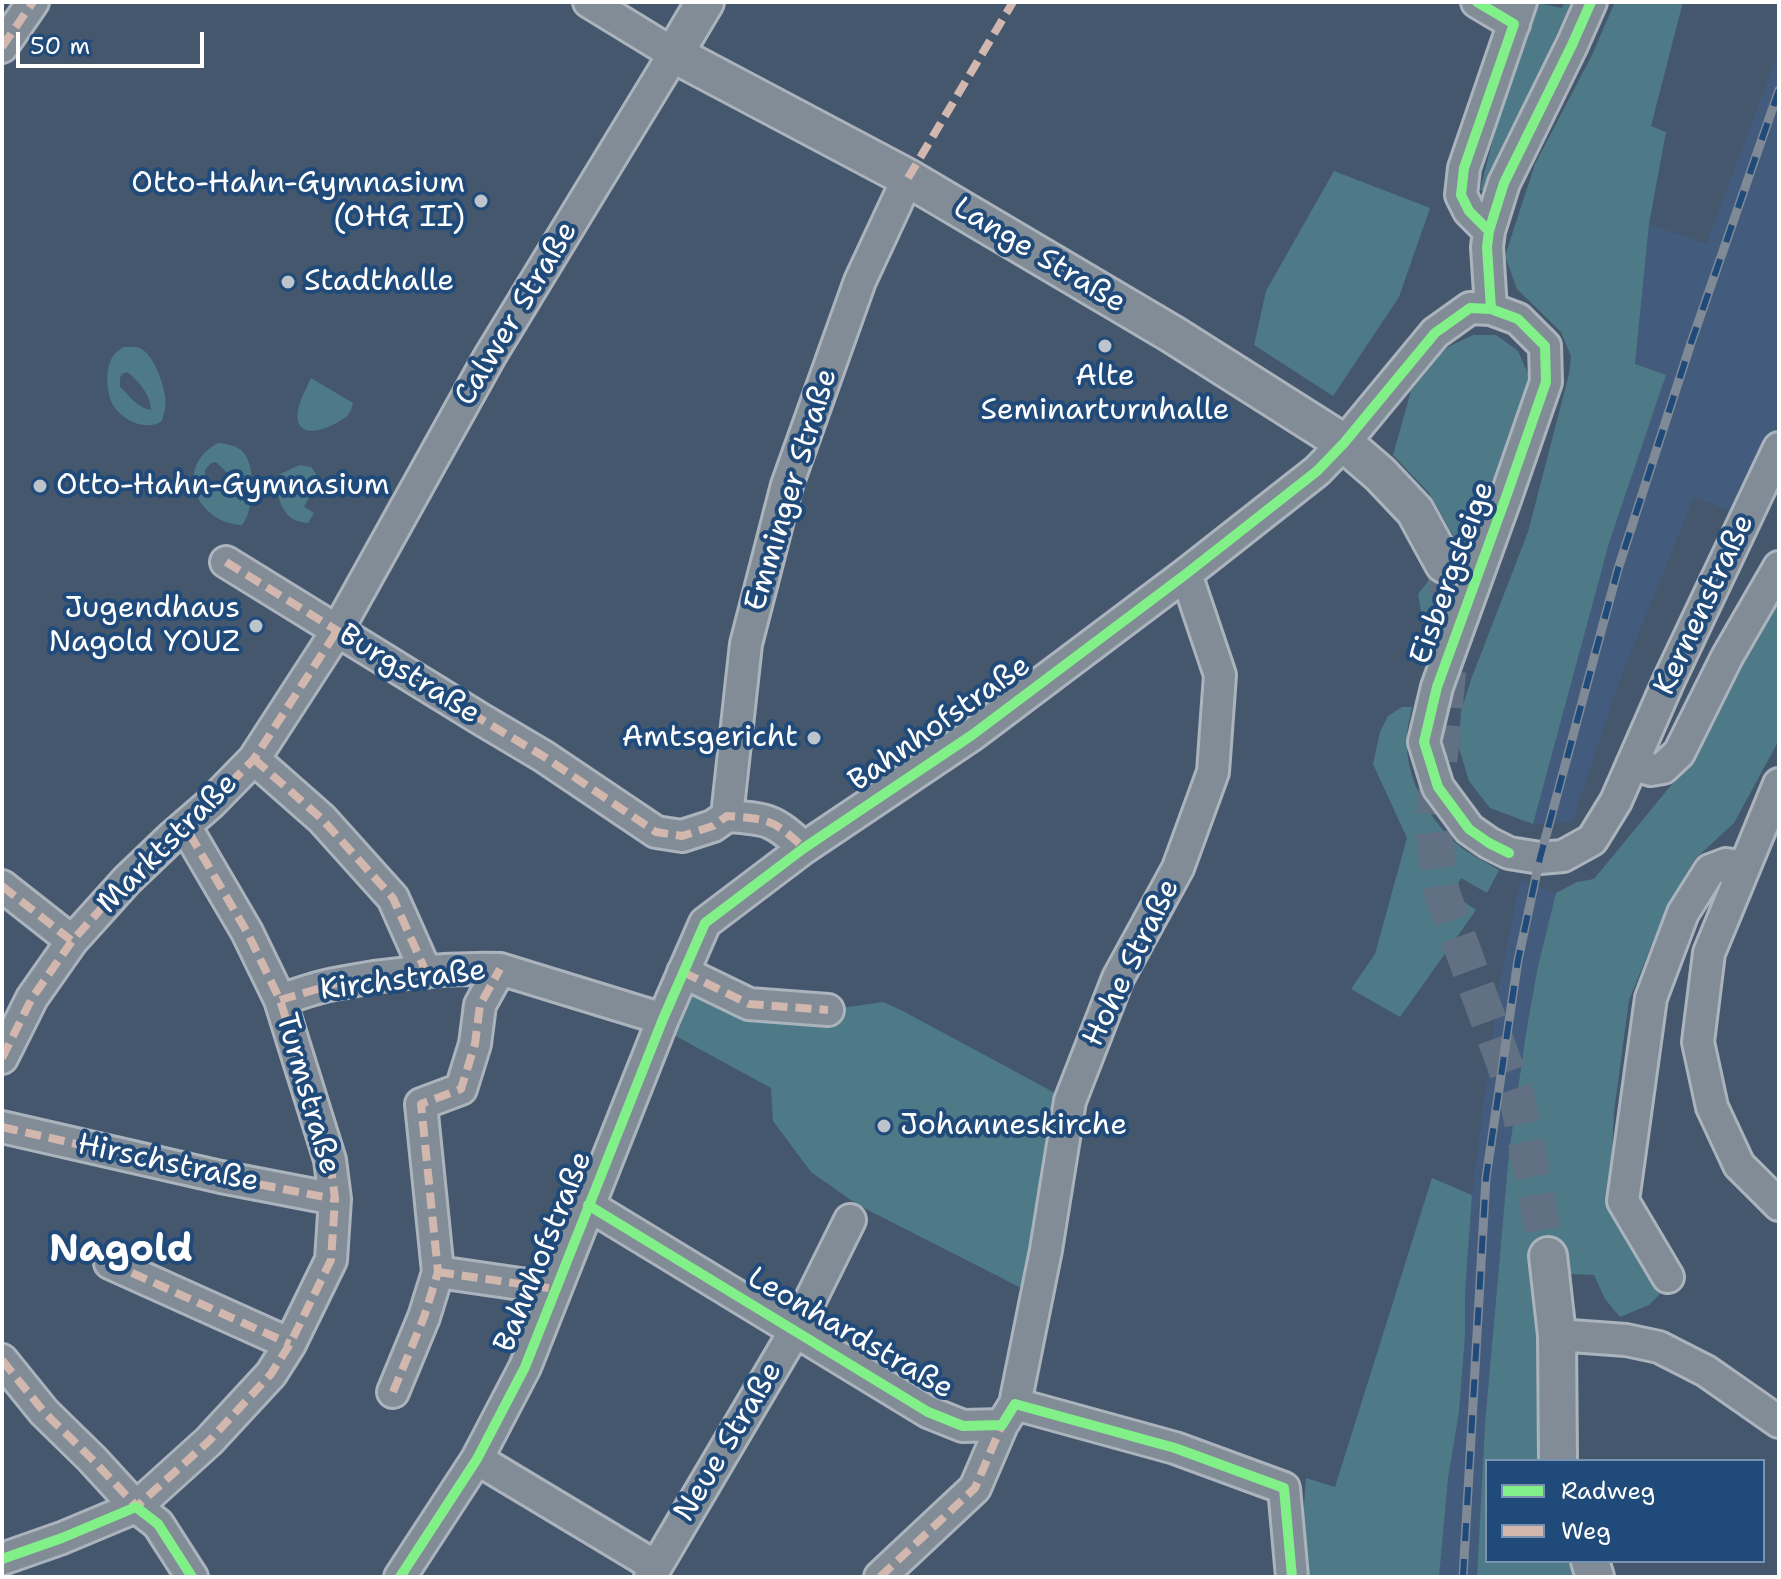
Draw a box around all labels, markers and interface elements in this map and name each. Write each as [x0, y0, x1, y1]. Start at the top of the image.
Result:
scale bar [20, 16, 208, 66]
text: 50 m [30, 30, 90, 62]
place label: Otto-Hahn-Gymnasium (OHG II) [131, 166, 465, 236]
street label: Lange Straße [946, 190, 1132, 322]
marker: Otto-Hahn-Gymnasium (OHG II) [472, 192, 490, 210]
street label: Calwer Straße [448, 215, 586, 413]
place label: Stadthalle [304, 264, 454, 300]
marker: Stadthalle [279, 273, 297, 291]
marker: Alte Seminarturnhalle [1096, 337, 1114, 355]
place label: Alte Seminarturnhalle [981, 359, 1229, 430]
street label: Emminger Straße [738, 365, 846, 615]
place label: Otto-Hahn-Gymnasium [56, 468, 390, 504]
marker: Otto-Hahn-Gymnasium [31, 477, 49, 495]
street label: Eisbergsteige [1403, 477, 1503, 669]
street label: Kernenstraße [1647, 509, 1763, 701]
place label: Jugendhaus Nagold YOUZ [49, 591, 240, 662]
marker: Jugendhaus Nagold YOUZ [247, 617, 265, 635]
street label: Burgstraße [332, 617, 486, 733]
street label: Bahnhofstraße [842, 648, 1038, 800]
place label: Amtsgericht [622, 720, 798, 756]
marker: Amtsgericht [805, 729, 823, 747]
street label: Marktstraße [90, 766, 246, 922]
street label: Hohe Straße [1076, 873, 1188, 1053]
street label: Kirchstraße [318, 953, 488, 1009]
street label: Turmstraße [267, 1009, 347, 1179]
place label: Johanneskirche [900, 1108, 1127, 1144]
marker: Johanneskirche [875, 1117, 893, 1135]
street label: Hirschstraße [74, 1127, 262, 1201]
street label: Bahnhofstraße [487, 1146, 601, 1358]
district label: Nagold [49, 1228, 193, 1274]
street label: Leonhardstraße [741, 1260, 959, 1408]
street label: Neue Straße [667, 1356, 791, 1528]
legend [1485, 1459, 1765, 1563]
text: Radweg [1561, 1475, 1655, 1507]
text: Weg [1561, 1515, 1611, 1547]

